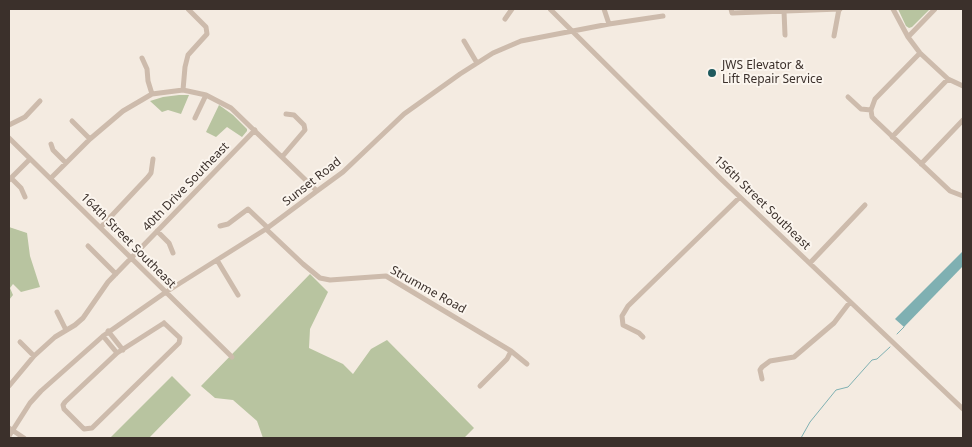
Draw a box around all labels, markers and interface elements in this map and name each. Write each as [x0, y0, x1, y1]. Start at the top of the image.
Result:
place label: JWS Elevator & Lift Repair Service [722, 59, 823, 87]
marker: JWS Elevator & Lift Repair Service [706, 67, 718, 79]
street label: 40th Drive Southeast [140, 140, 232, 234]
street label: 156th Street Southeast [711, 153, 813, 253]
street label: Sunset Road [280, 155, 344, 209]
street label: 164th Street Southeast [77, 190, 179, 292]
street label: Strumme Road [388, 263, 468, 317]

